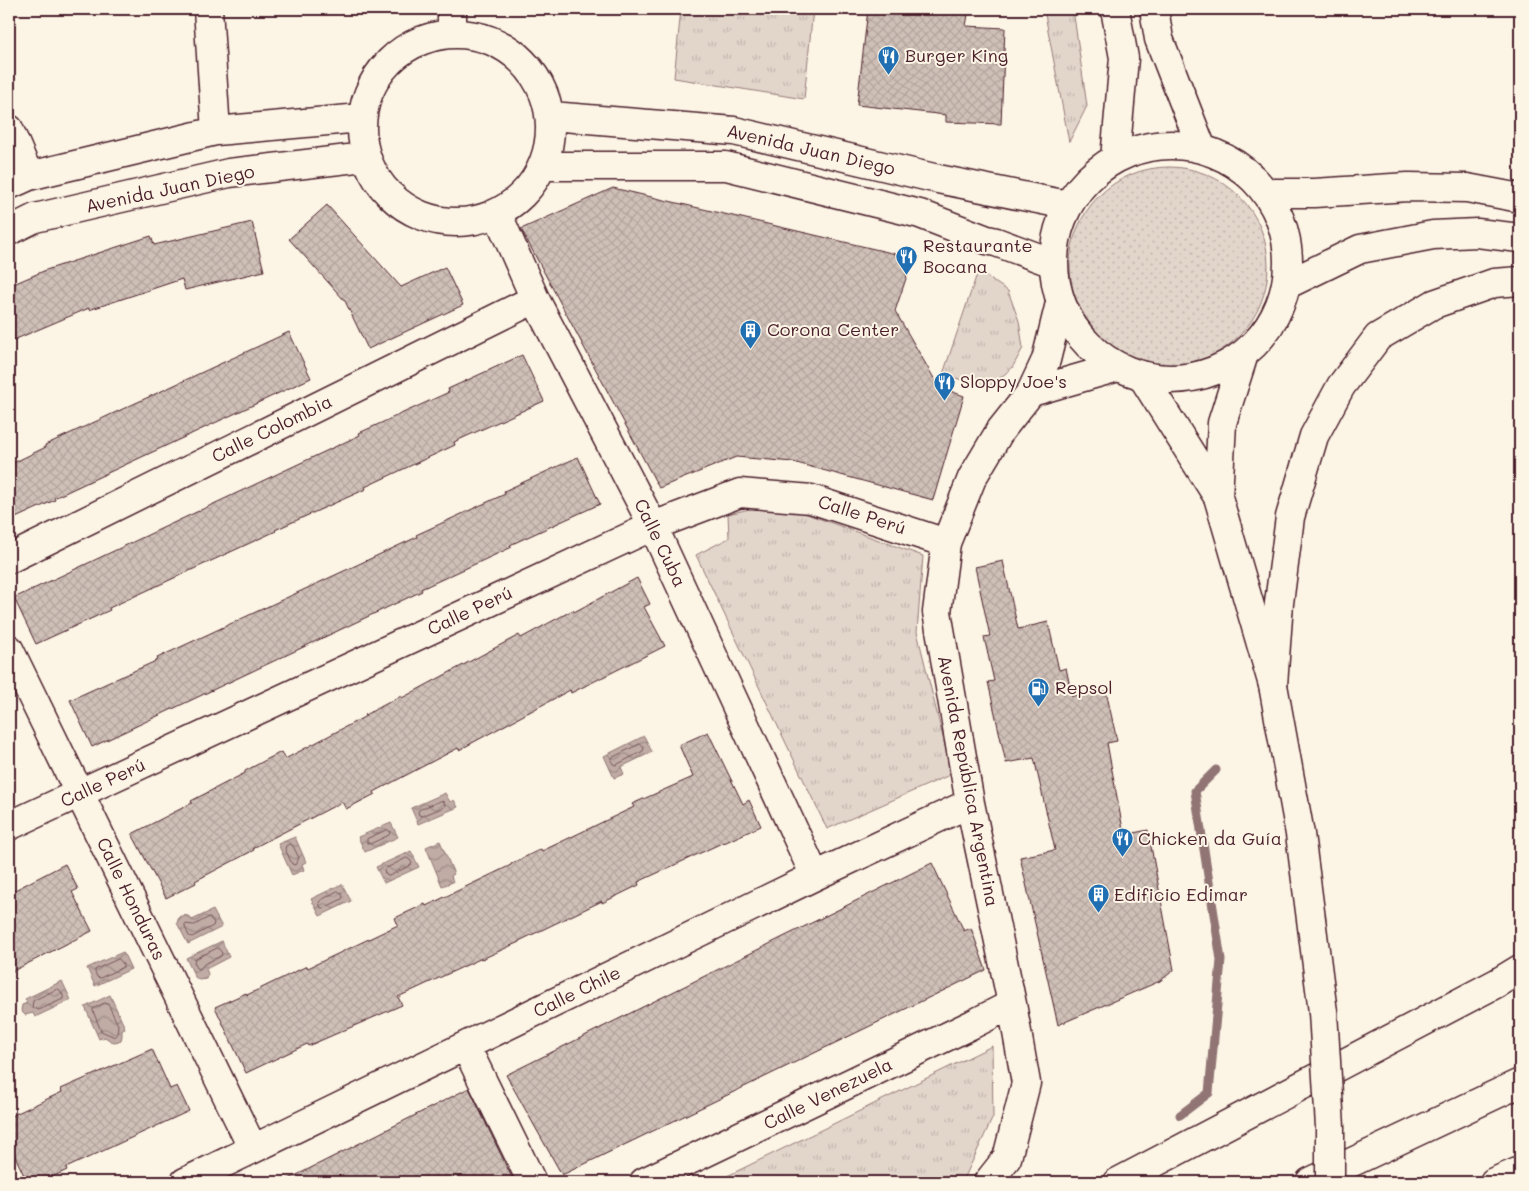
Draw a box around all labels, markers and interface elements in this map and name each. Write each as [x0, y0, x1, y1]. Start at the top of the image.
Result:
place label: Burger King [905, 43, 1008, 67]
restaurant icon: Burger King [877, 44, 901, 75]
street label: Avenida Juan Diego [725, 118, 898, 180]
street label: Avenida Juan Diego [83, 158, 257, 218]
place label: Restaurante Bocana [923, 233, 1033, 278]
restaurant icon: Restaurante Bocana [895, 244, 919, 275]
place label: Corona Center [767, 317, 899, 341]
building icon: Corona Center [739, 318, 763, 349]
place label: Sloppy Joe's [960, 369, 1067, 393]
restaurant icon: Sloppy Joe's [932, 370, 956, 401]
street label: Calle Colombia [207, 389, 336, 468]
street label: Calle Perú [815, 489, 909, 540]
street label: Calle Cuba [629, 494, 693, 591]
street label: Calle Perú [423, 580, 516, 640]
street label: Avenida República Argentina [933, 653, 1005, 909]
place label: Repsol [1055, 675, 1113, 699]
fuel station icon: Repsol [1027, 676, 1051, 707]
street label: Calle Perú [56, 752, 149, 812]
place label: Chicken da Guía [1138, 826, 1282, 850]
restaurant icon: Chicken da Guía [1110, 827, 1134, 858]
street label: Calle Honduras [92, 833, 172, 964]
place label: Edificio Edimar [1114, 882, 1248, 906]
building icon: Edificio Edimar [1086, 883, 1110, 914]
street label: Calle Chile [529, 960, 624, 1023]
street label: Calle Venezuela [759, 1052, 896, 1135]

